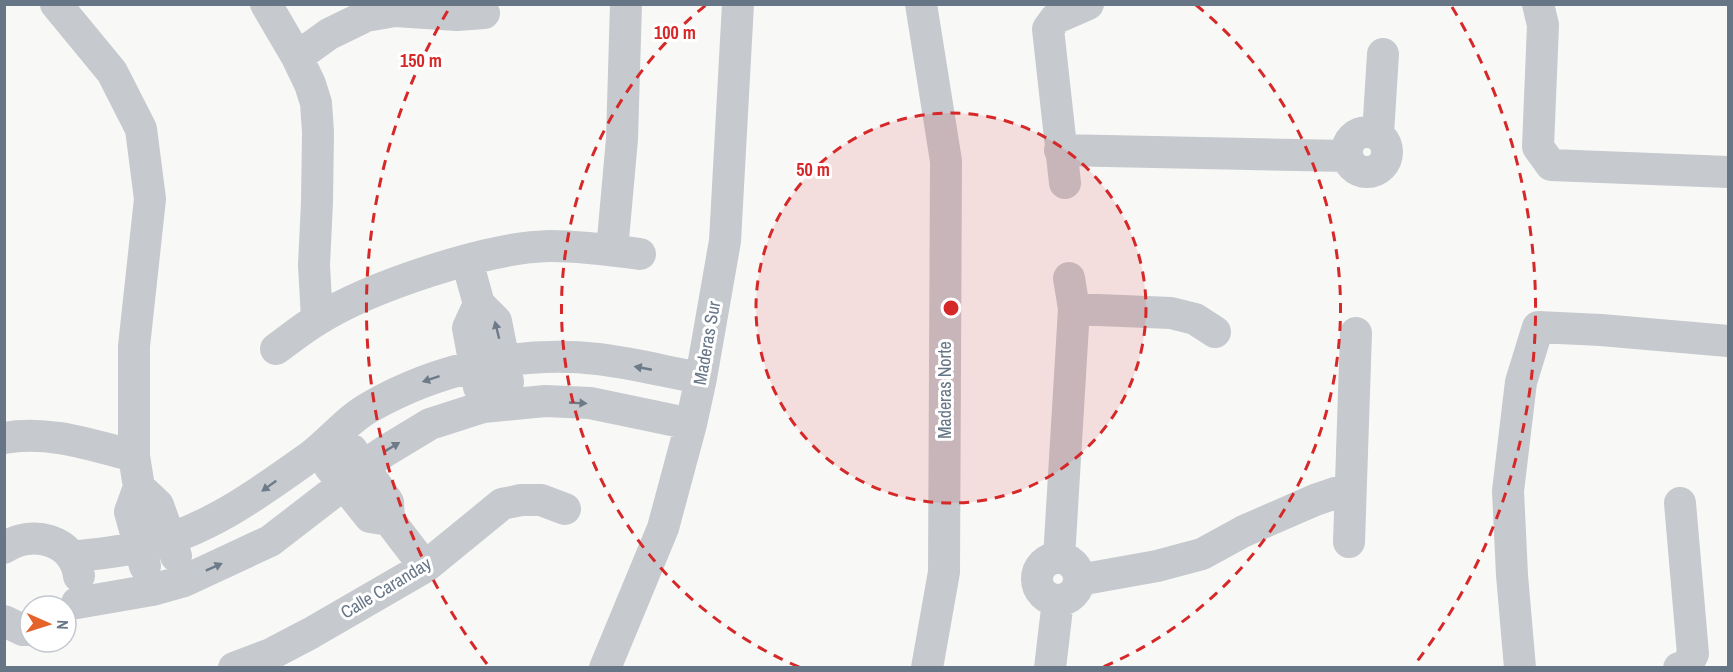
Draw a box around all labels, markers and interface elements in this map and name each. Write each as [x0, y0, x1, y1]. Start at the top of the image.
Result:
text: 100 m [654, 20, 696, 45]
text: 150 m [400, 48, 442, 73]
text: 50 m [796, 157, 830, 182]
centre of rings [941, 298, 961, 318]
street label: Maderas Sur [687, 299, 726, 387]
one-way arrow [492, 321, 501, 339]
street label: Maderas Norte [932, 341, 957, 439]
one-way arrow [634, 363, 653, 372]
one-way arrow [422, 375, 440, 384]
one-way arrow [568, 398, 587, 407]
one-way arrow [384, 442, 401, 452]
one-way arrow [262, 480, 278, 492]
street label: Calle Caranday [336, 550, 436, 624]
one-way arrow [206, 562, 224, 572]
north arrow [18, 594, 78, 654]
text: N [52, 619, 74, 630]

